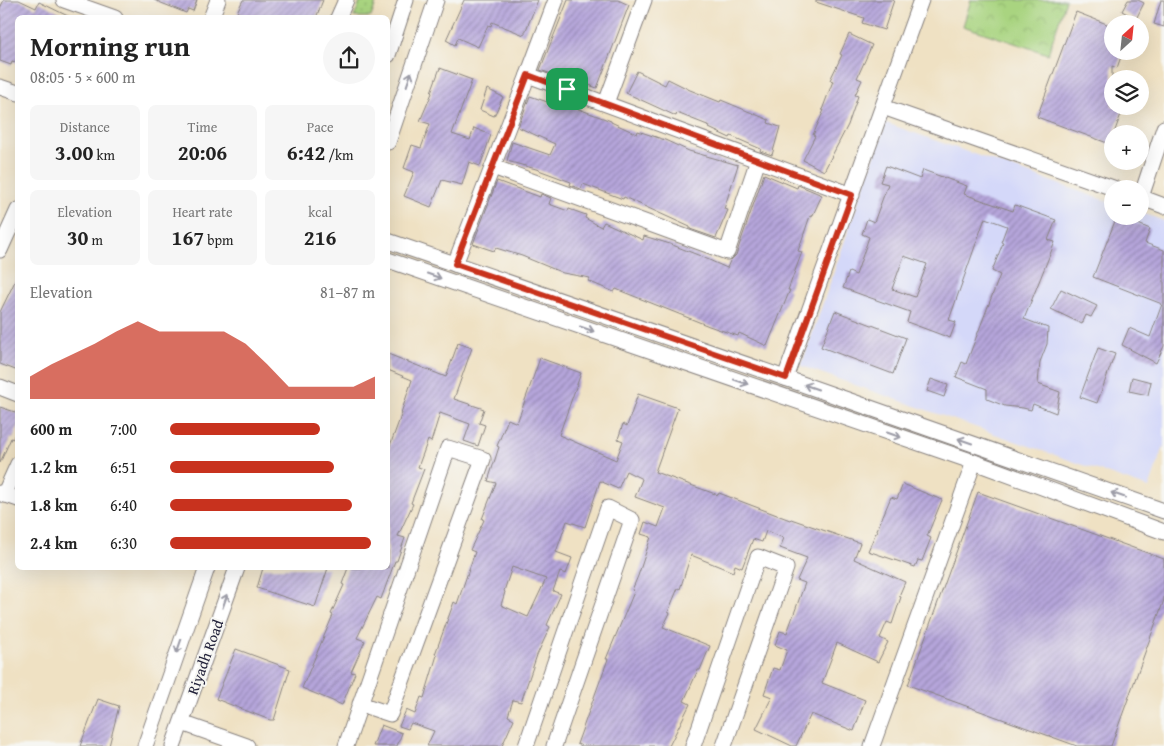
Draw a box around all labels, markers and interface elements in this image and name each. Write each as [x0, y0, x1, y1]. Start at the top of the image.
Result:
north arrow [1104, 15, 1149, 60]
map controls [1104, 15, 1149, 225]
text: Morning run [30, 25, 190, 66]
button: share [323, 32, 375, 84]
text: 08:05 · 5 × 600 m [30, 65, 135, 89]
pin [546, 68, 588, 110]
button: layers [1104, 70, 1149, 115]
one-way arrow [405, 72, 414, 87]
icon: arrive [553, 75, 581, 103]
text: Distance [60, 117, 110, 137]
text: Time [188, 117, 217, 137]
text: Pace [307, 117, 334, 137]
button: + [1104, 125, 1149, 170]
text: 3.00 [55, 137, 93, 168]
text: 20:06 [178, 137, 227, 168]
text: 6:42 [287, 137, 325, 168]
text: km [93, 145, 115, 165]
text: /km [325, 145, 354, 165]
button: − [1104, 180, 1149, 225]
text: Elevation [57, 202, 112, 222]
text: Heart rate [172, 202, 233, 222]
text: kcal [308, 202, 332, 222]
text: 30 [67, 222, 88, 253]
text: 167 [172, 222, 204, 253]
text: 216 [304, 222, 336, 253]
text: m [88, 230, 103, 250]
text: bpm [204, 230, 233, 250]
one-way arrow [425, 272, 441, 281]
text: Elevation [30, 280, 93, 304]
text: 81–87 m [320, 280, 375, 304]
one-way arrow [579, 325, 594, 334]
one-way arrow [732, 378, 748, 387]
one-way arrow [804, 382, 820, 391]
text: 600 m [30, 417, 72, 441]
text: 7:00 [110, 417, 137, 441]
one-way arrow [886, 431, 902, 440]
one-way arrow [957, 436, 973, 445]
text: 1.2 km [30, 455, 77, 479]
text: 6:51 [110, 455, 137, 479]
one-way arrow [1110, 489, 1126, 499]
text: 1.8 km [30, 493, 77, 517]
text: 6:40 [110, 493, 137, 517]
text: 2.4 km [30, 531, 77, 555]
text: 6:30 [110, 531, 137, 555]
one-way arrow [221, 594, 230, 609]
street label: Riyadh Road [182, 617, 228, 697]
one-way arrow [174, 638, 183, 654]

